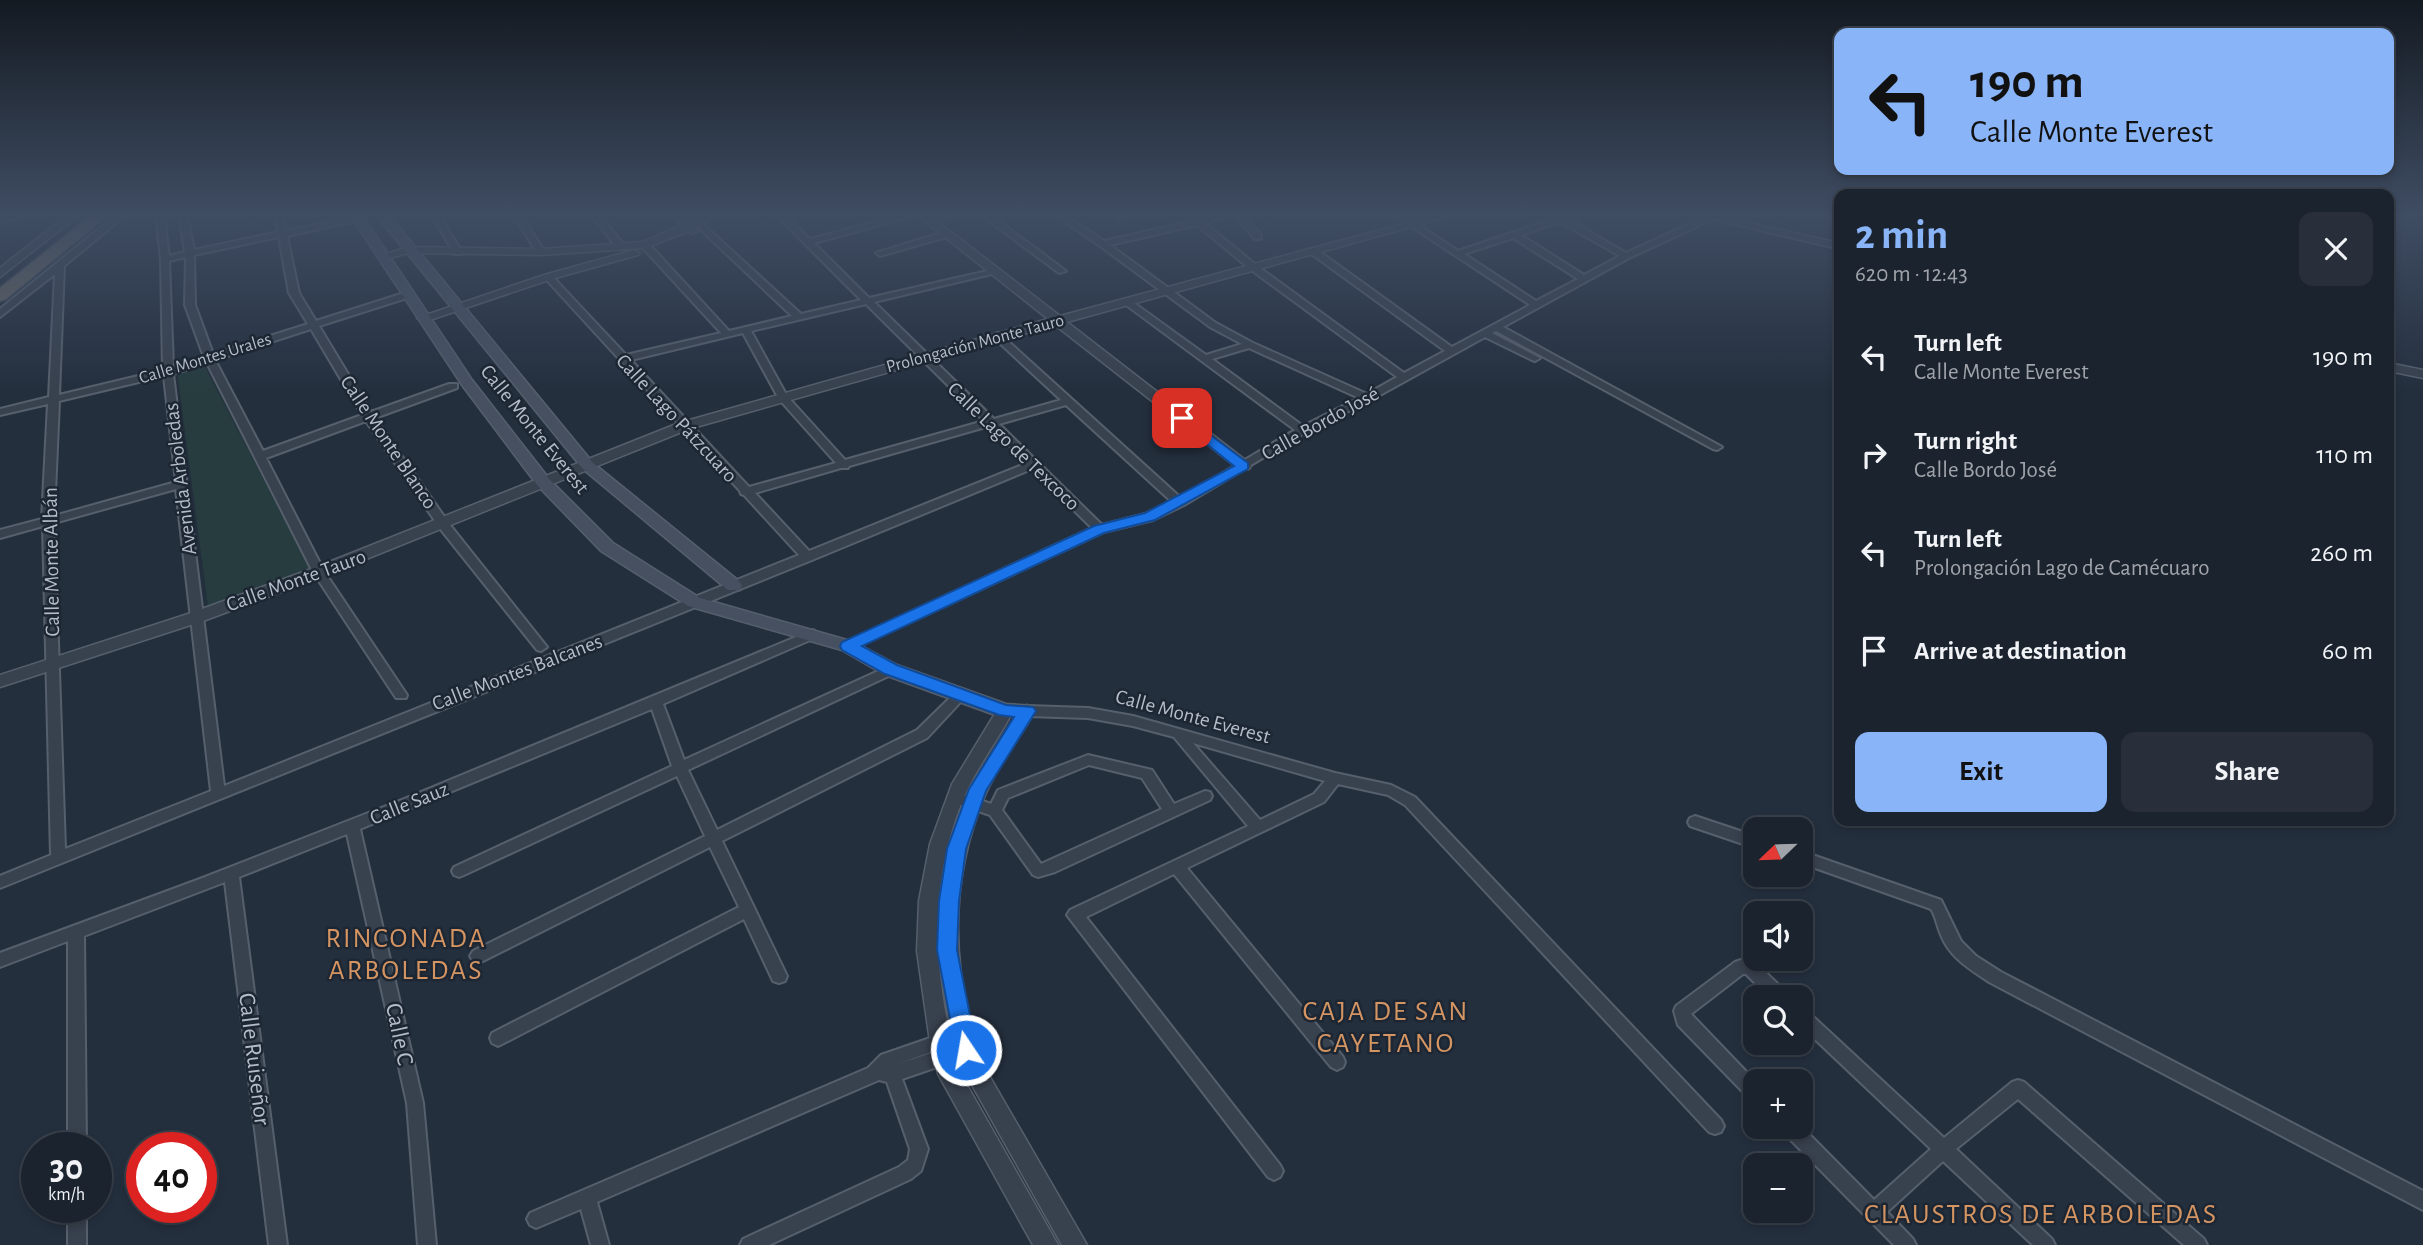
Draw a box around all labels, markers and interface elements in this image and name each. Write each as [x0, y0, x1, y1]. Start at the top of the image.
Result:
icon: left [1855, 56, 1946, 147]
text: 190 m [1970, 58, 2084, 107]
text: Calle Monte Everest [1970, 116, 2213, 148]
button: close [2299, 212, 2373, 286]
text: 2 min [1855, 214, 1948, 256]
text: 620 m · 12:43 [1855, 263, 1968, 286]
street label: Prolongación Monte Tauro [884, 312, 1066, 376]
street label: Calle Montes Urales [137, 330, 274, 388]
text: Turn left [1914, 330, 2002, 356]
icon: left [1855, 338, 1893, 376]
text: 190 m [2313, 344, 2373, 370]
street label: Calle Lago Pátzcuaro [612, 350, 741, 487]
street label: Calle Monte Everest [476, 361, 593, 498]
text: Calle Monte Everest [1914, 361, 2089, 384]
street label: Calle Monte Blanco [336, 372, 441, 513]
street label: Calle Lago de Texcoco [943, 378, 1084, 515]
street label: Calle Bordo José [1258, 383, 1382, 464]
pin [1152, 388, 1212, 448]
icon: arrive [1163, 399, 1201, 437]
street label: Avenida Arboledas [161, 402, 200, 556]
text: Turn right [1914, 428, 2017, 454]
icon: right [1855, 436, 1893, 474]
text: 110 m [2316, 442, 2373, 468]
text: Calle Bordo José [1914, 459, 2057, 482]
street label: Calle Monte Albán [40, 487, 63, 637]
text: Turn left [1914, 526, 2002, 552]
icon: left [1855, 534, 1893, 572]
text: 260 m [2310, 540, 2373, 566]
street label: Calle Monte Tauro [224, 545, 369, 615]
text: Prolongación Lago de Camécuaro [1914, 557, 2209, 580]
street label: Calle Montes Balcanes [429, 630, 605, 715]
icon: arrive [1855, 632, 1893, 670]
text: Arrive at destination [1914, 638, 2127, 664]
text: 60 m [2322, 638, 2373, 664]
street label: Calle Monte Everest [1113, 686, 1273, 747]
button: Exit [1855, 732, 2107, 812]
button: Share [2121, 732, 2373, 812]
street label: Calle Sauz [367, 778, 451, 829]
north arrow [1743, 817, 1813, 887]
map controls [1743, 817, 1813, 1223]
button: sound [1743, 901, 1813, 971]
district label: RINCONADA ARBOLEDAS [325, 925, 487, 985]
button: search [1743, 985, 1813, 1055]
street label: Calle Ruiseñor [234, 992, 274, 1127]
district label: CAJA DE SAN CAYETANO [1303, 998, 1469, 1058]
street label: Calle C [381, 1001, 417, 1067]
position arrow [929, 1013, 1003, 1087]
button: + [1743, 1069, 1813, 1139]
speed limit sign: 40 [126, 1132, 217, 1223]
text: 30 [50, 1151, 83, 1186]
button: − [1743, 1153, 1813, 1223]
text: km/h [48, 1186, 85, 1204]
district label: CLAUSTROS DE ARBOLEDAS [1864, 1201, 2218, 1229]

